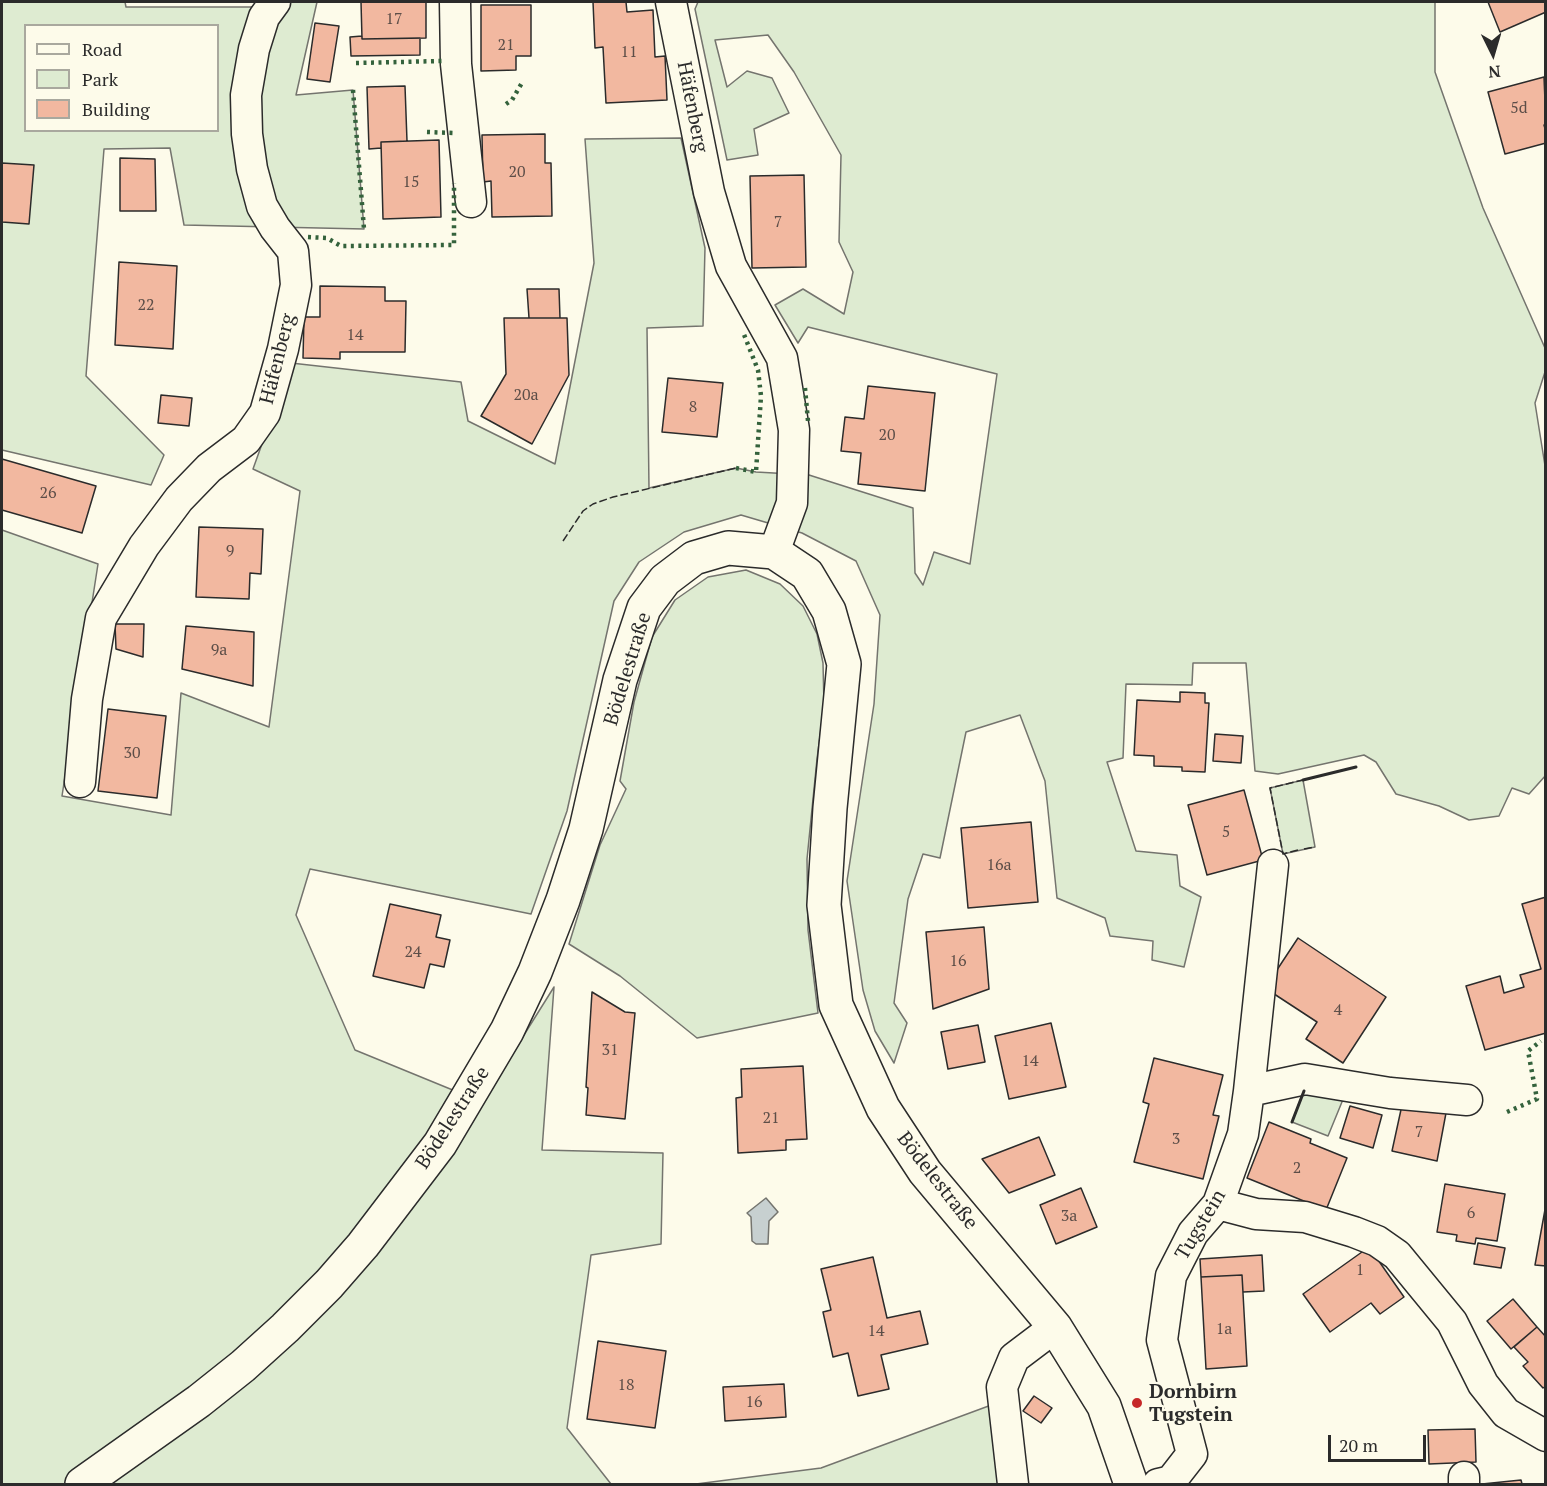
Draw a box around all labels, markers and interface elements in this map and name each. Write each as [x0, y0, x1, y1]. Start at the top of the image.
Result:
house number: 17 [385, 9, 403, 29]
legend [24, 24, 219, 132]
north arrow [1463, 24, 1523, 84]
house number: 21 [497, 35, 515, 55]
text: Road [82, 37, 122, 61]
house number: 11 [620, 42, 638, 62]
street label: Häfenberg [671, 59, 713, 155]
text: N [1488, 60, 1502, 83]
text: Park [82, 67, 118, 91]
text: Building [82, 97, 150, 121]
house number: 5d [1510, 98, 1528, 118]
house number: 20 [508, 162, 526, 182]
house number: 15 [402, 172, 420, 192]
house number: 7 [774, 212, 782, 232]
house number: 22 [137, 295, 155, 315]
street label: Häfenberg [255, 311, 301, 407]
house number: 14 [346, 325, 364, 345]
house number: 20a [513, 385, 539, 405]
house number: 8 [689, 397, 697, 417]
house number: 20 [878, 425, 896, 445]
house number: 26 [39, 483, 57, 503]
house number: 9 [226, 541, 234, 561]
street label: Bödelestraße [599, 609, 657, 729]
house number: 9a [211, 640, 227, 660]
house number: 30 [123, 743, 141, 763]
house number: 5 [1222, 822, 1230, 842]
house number: 16a [986, 855, 1012, 875]
house number: 24 [404, 942, 422, 962]
house number: 16 [949, 951, 967, 971]
house number: 4 [1334, 1000, 1342, 1020]
house number: 31 [601, 1040, 619, 1060]
house number: 14 [1021, 1051, 1039, 1071]
street label: Bödelestraße [411, 1062, 495, 1174]
house number: 21 [762, 1108, 780, 1128]
house number: 7 [1415, 1122, 1423, 1142]
street label: Bödelestraße [891, 1127, 983, 1235]
house number: 3 [1172, 1129, 1180, 1149]
house number: 2 [1293, 1158, 1301, 1178]
street label: Tugstein [1171, 1185, 1231, 1265]
house number: 6 [1467, 1203, 1475, 1223]
house number: 3a [1061, 1206, 1077, 1226]
house number: 1 [1356, 1260, 1364, 1280]
house number: 1a [1216, 1319, 1232, 1339]
house number: 14 [867, 1321, 885, 1341]
house number: 18 [617, 1375, 635, 1395]
place label: Dornbirn Tugstein [1149, 1380, 1237, 1427]
house number: 16 [745, 1392, 763, 1412]
marker: Dornbirn Tugstein [1130, 1396, 1144, 1410]
scale bar [1331, 1423, 1428, 1461]
text: 20 m [1339, 1433, 1378, 1457]

